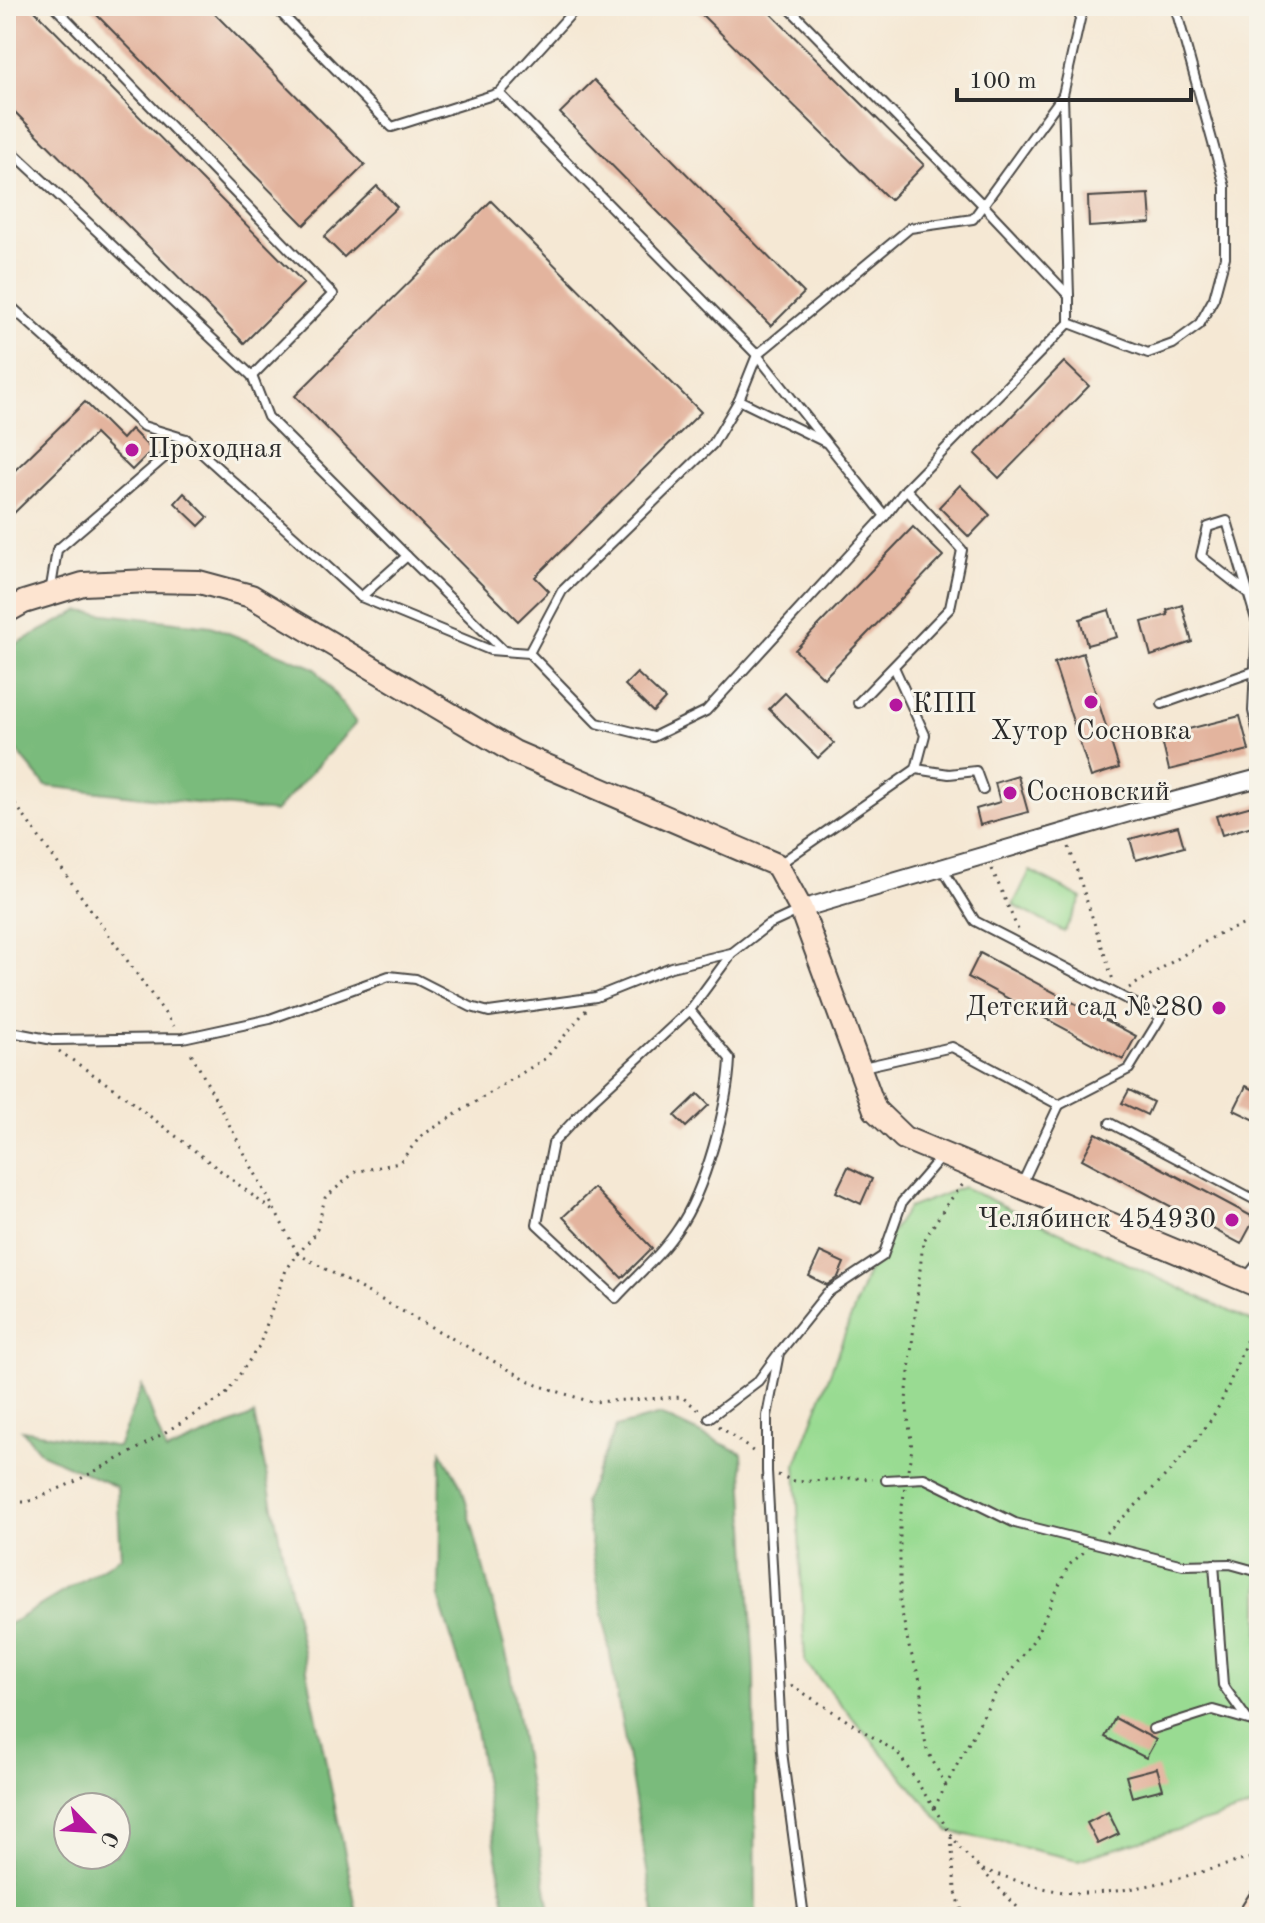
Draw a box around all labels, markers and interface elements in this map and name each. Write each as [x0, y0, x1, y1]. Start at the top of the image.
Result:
scale bar [957, 52, 1191, 102]
text: 100 m [969, 70, 1037, 94]
place label: Проходная [148, 436, 282, 464]
marker: Проходная [123, 441, 141, 459]
place label: КПП [912, 691, 977, 719]
marker: Хутор Сосновка [1082, 693, 1100, 711]
marker: КПП [887, 696, 905, 714]
place label: Хутор Сосновка [991, 718, 1192, 746]
place label: Сосновский [1026, 779, 1170, 807]
marker: Сосновский [1001, 784, 1019, 802]
place label: Детский сад №280 [966, 994, 1203, 1022]
marker: Детский сад №280 [1210, 999, 1228, 1017]
place label: Челябинск 454930 [978, 1206, 1216, 1234]
marker: Челябинск 454930 [1223, 1211, 1241, 1229]
north arrow [52, 1791, 132, 1871]
text: С [95, 1827, 121, 1850]

